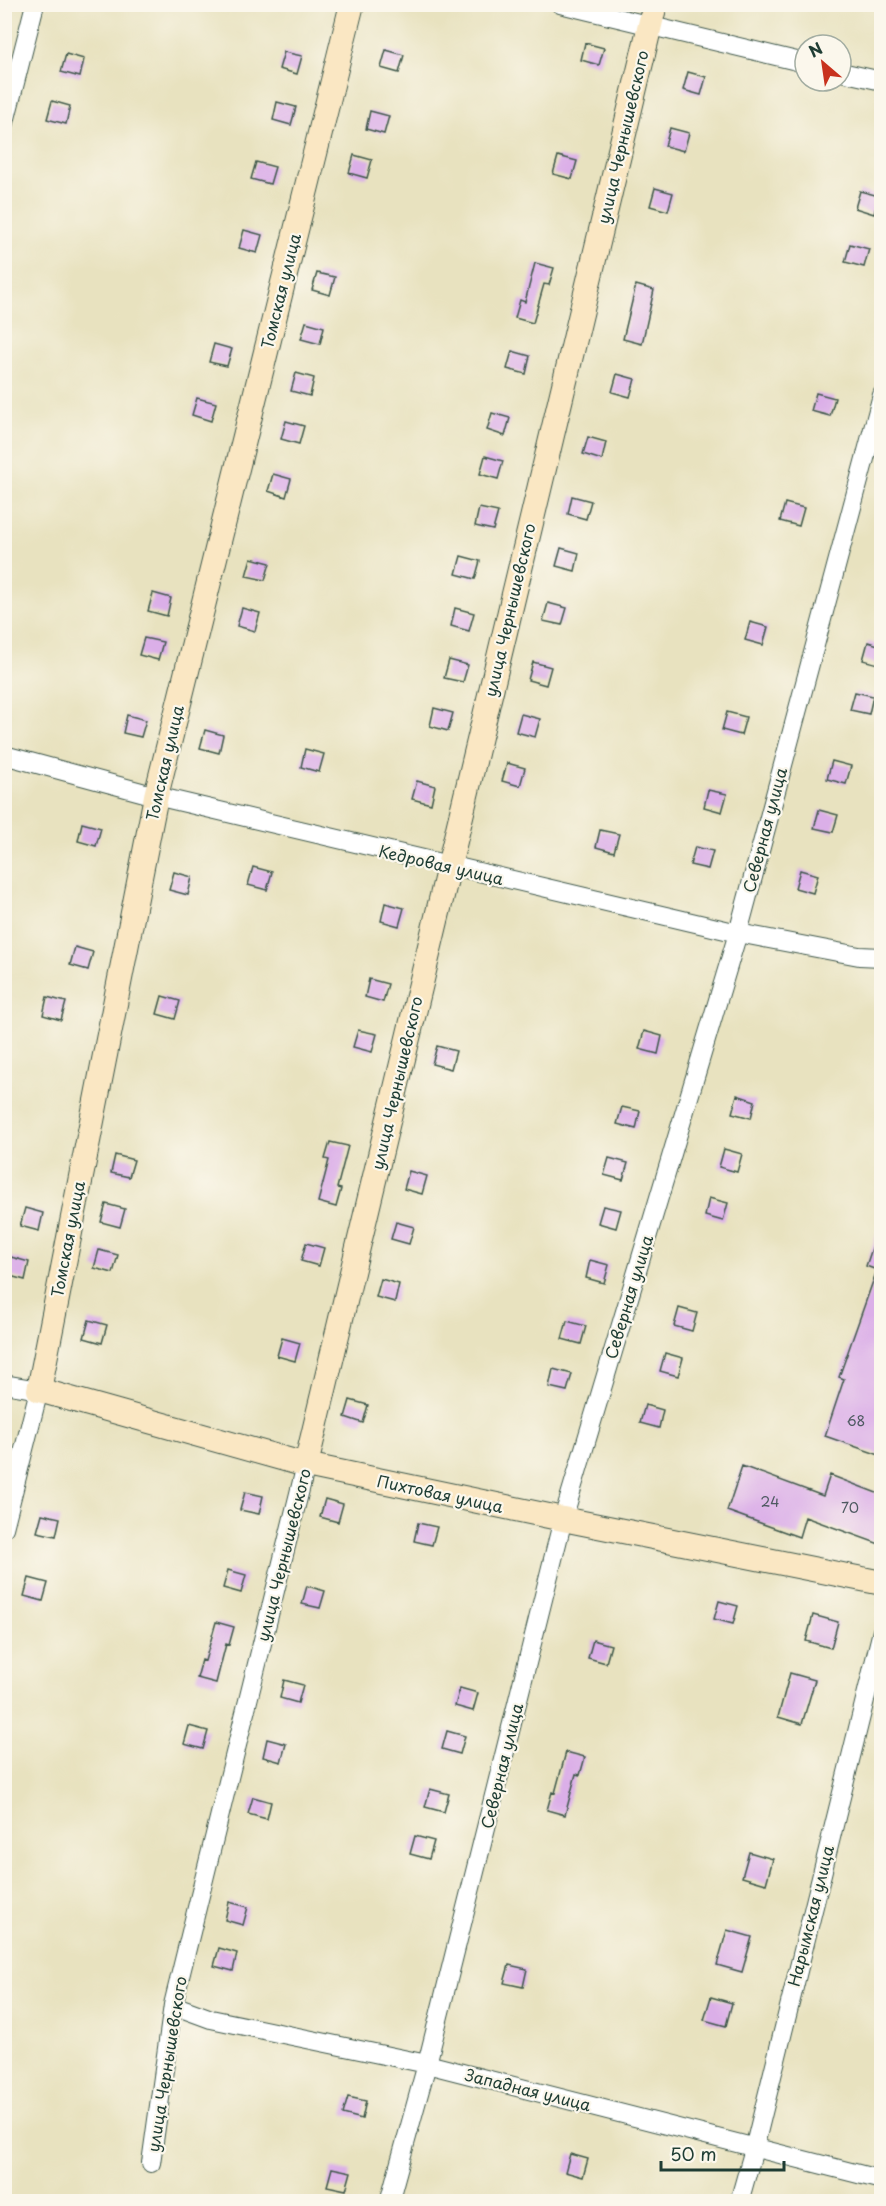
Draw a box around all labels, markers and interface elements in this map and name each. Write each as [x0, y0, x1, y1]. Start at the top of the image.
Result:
north arrow [793, 33, 853, 93]
text: N [804, 35, 827, 63]
street label: улица Чернышевского [590, 48, 654, 226]
street label: Томская улица [254, 231, 306, 351]
street label: улица Чернышевского [477, 521, 541, 699]
street label: Томская улица [139, 703, 189, 823]
street label: Северная улица [736, 765, 792, 895]
street label: Кедровая улица [376, 838, 506, 890]
street label: улица Чернышевского [364, 994, 428, 1172]
street label: Томская улица [44, 1179, 90, 1299]
street label: Северная улица [598, 1232, 658, 1362]
house number: 68 [847, 1410, 865, 1431]
street label: улица Чернышевского [250, 1466, 316, 1644]
street label: Пихтовая улица [375, 1468, 505, 1518]
house number: 24 [761, 1491, 779, 1512]
house number: 70 [841, 1497, 859, 1518]
street label: Северная улица [474, 1700, 528, 1831]
street label: Нарымская улица [781, 1843, 839, 1989]
street label: улица Чернышевского [140, 1974, 192, 2153]
street label: Западная улица [463, 2062, 594, 2116]
scale bar [661, 2134, 784, 2172]
text: 50 m [670, 2140, 717, 2167]

